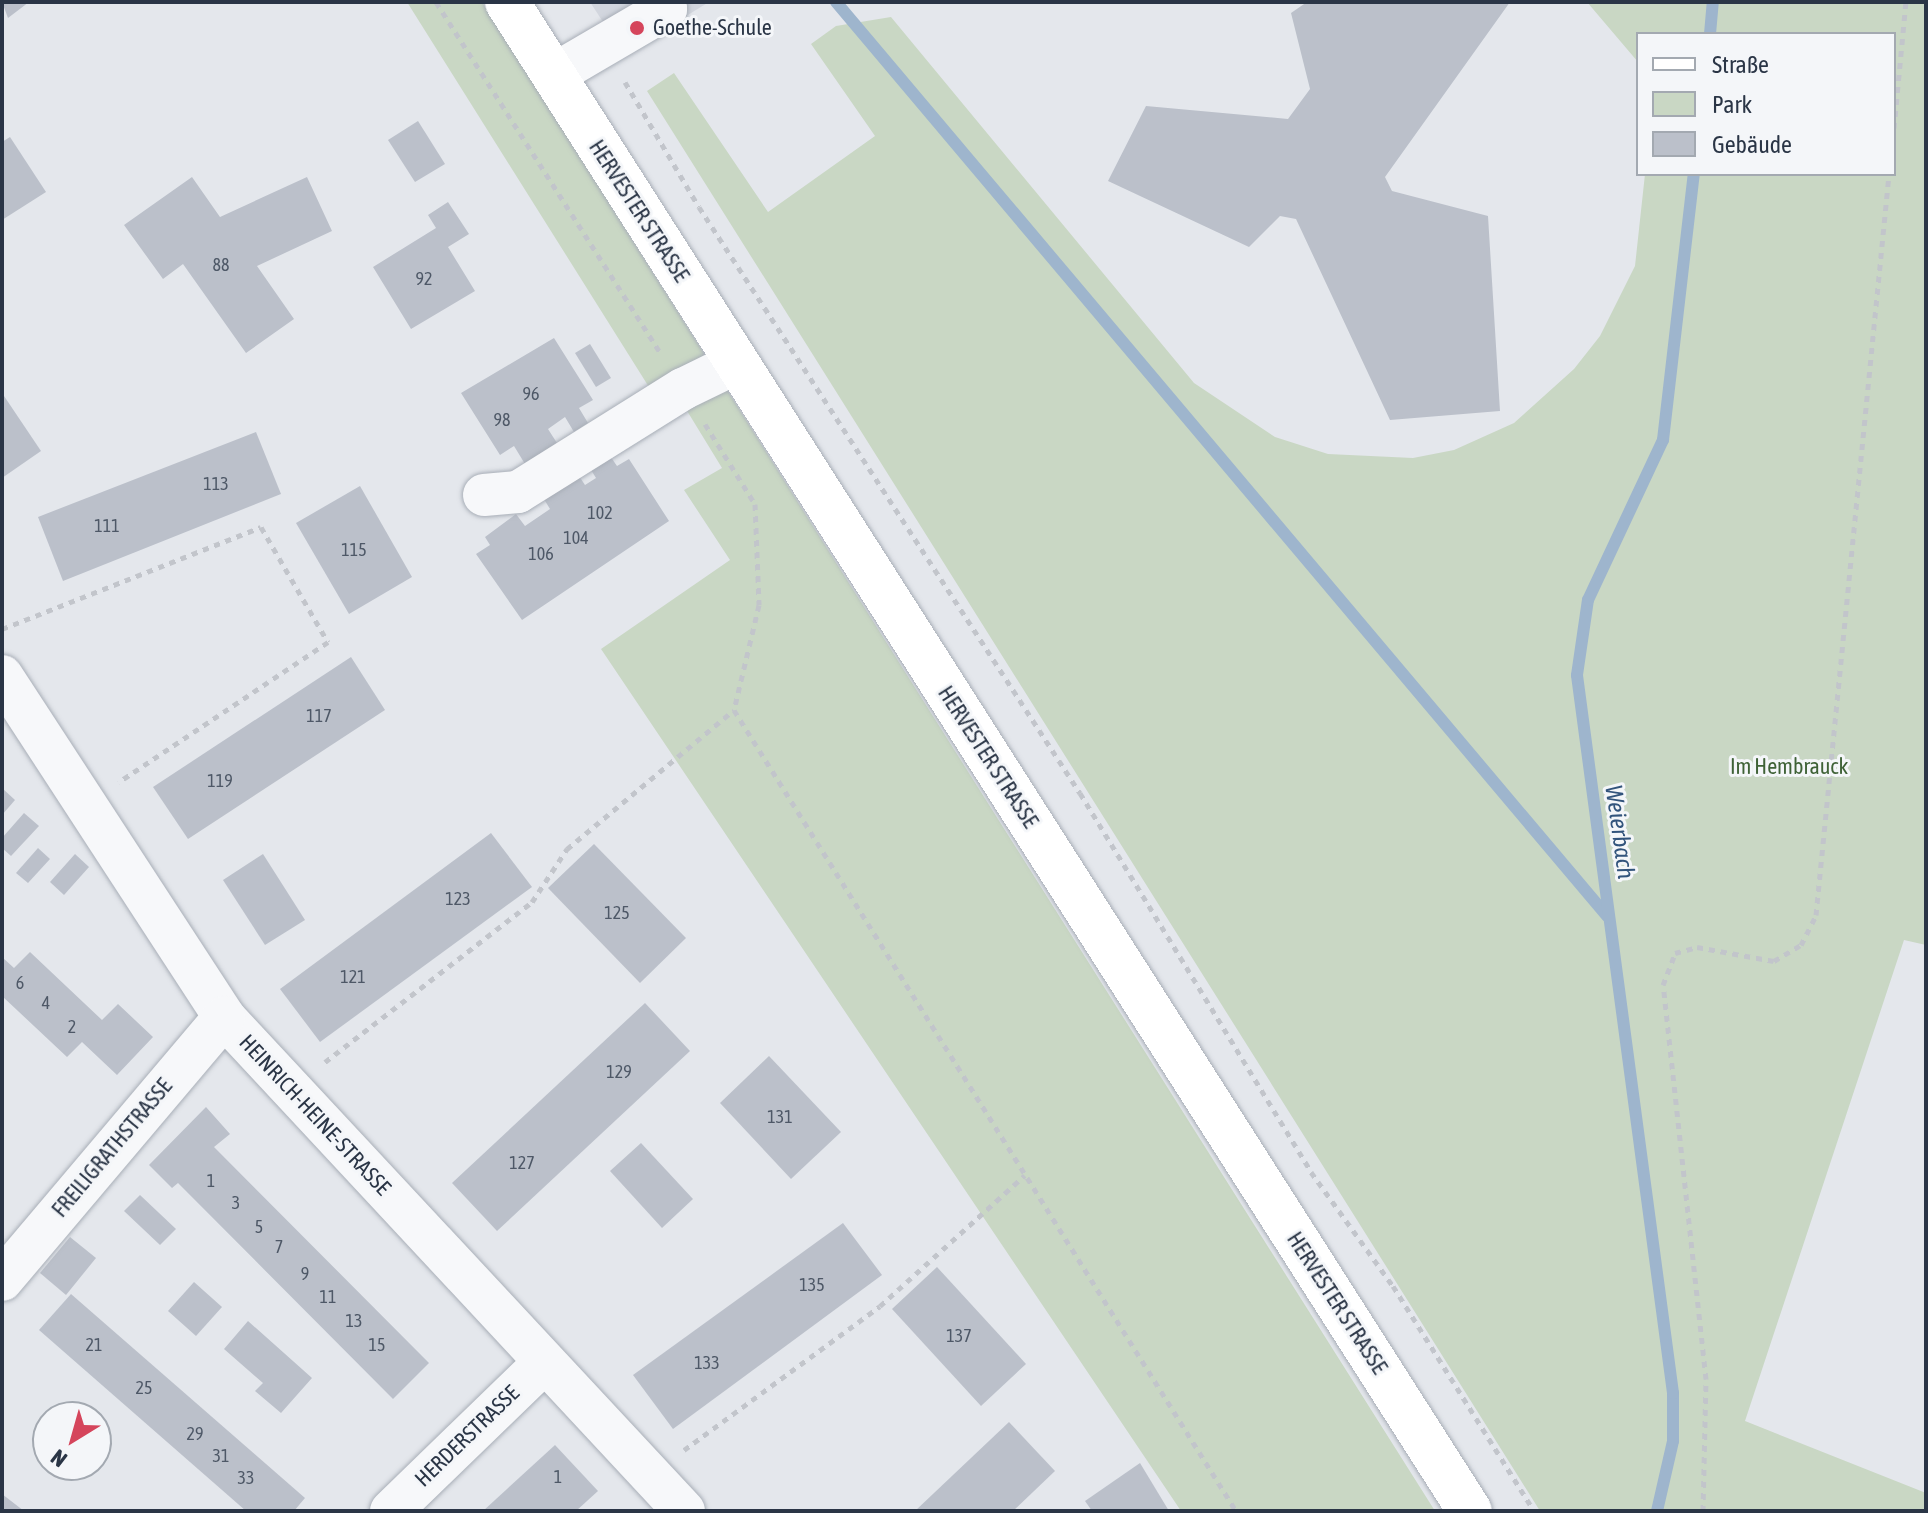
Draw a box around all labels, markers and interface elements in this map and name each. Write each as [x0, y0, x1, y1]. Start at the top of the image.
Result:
place label: Goethe-Schule [653, 15, 772, 41]
marker: Goethe-Schule [628, 19, 646, 37]
legend [1636, 32, 1896, 176]
text: Straße [1712, 51, 1769, 78]
text: Park [1712, 91, 1752, 118]
text: Gebäude [1712, 131, 1792, 158]
street label: HERVESTER STRASSE [583, 135, 695, 287]
house number: 88 [213, 254, 229, 276]
house number: 92 [416, 268, 432, 290]
house number: 96 [523, 383, 539, 405]
house number: 98 [494, 409, 510, 431]
house number: 113 [203, 473, 229, 495]
house number: 102 [587, 502, 613, 524]
house number: 111 [94, 515, 120, 537]
house number: 104 [563, 527, 589, 549]
house number: 115 [341, 539, 367, 561]
house number: 106 [528, 543, 554, 565]
street label: HERVESTER STRASSE [932, 681, 1044, 833]
house number: 117 [306, 705, 332, 727]
park label: Im Hembrauck [1730, 754, 1848, 780]
house number: 119 [207, 770, 233, 792]
water label: Weierbach [1599, 783, 1641, 881]
house number: 123 [445, 888, 471, 910]
house number: 125 [604, 902, 630, 924]
house number: 121 [340, 966, 366, 988]
house number: 6 [16, 972, 24, 994]
house number: 4 [42, 992, 50, 1014]
house number: 2 [68, 1016, 76, 1038]
street label: HEINRICH-HEINE-STRASSE [234, 1029, 396, 1201]
house number: 129 [606, 1061, 632, 1083]
street label: FREILIGRATHSTRASSE [46, 1073, 178, 1223]
house number: 131 [767, 1106, 793, 1128]
house number: 127 [509, 1152, 535, 1174]
house number: 1 [207, 1170, 215, 1192]
house number: 3 [232, 1192, 240, 1214]
house number: 5 [255, 1216, 263, 1238]
street label: HERVESTER STRASSE [1281, 1227, 1393, 1379]
house number: 7 [275, 1236, 283, 1258]
house number: 9 [301, 1263, 309, 1285]
house number: 135 [799, 1274, 825, 1296]
house number: 11 [320, 1286, 336, 1308]
house number: 13 [346, 1310, 362, 1332]
house number: 137 [946, 1325, 972, 1347]
house number: 21 [86, 1334, 102, 1356]
house number: 15 [369, 1334, 385, 1356]
house number: 133 [694, 1352, 720, 1374]
house number: 25 [136, 1377, 152, 1399]
street label: HERDERSTRASSE [409, 1380, 525, 1492]
north arrow [32, 1401, 112, 1481]
house number: 29 [187, 1423, 203, 1445]
text: N [46, 1444, 72, 1473]
house number: 31 [213, 1445, 229, 1467]
house number: 1 [554, 1466, 562, 1488]
house number: 33 [238, 1467, 254, 1489]

